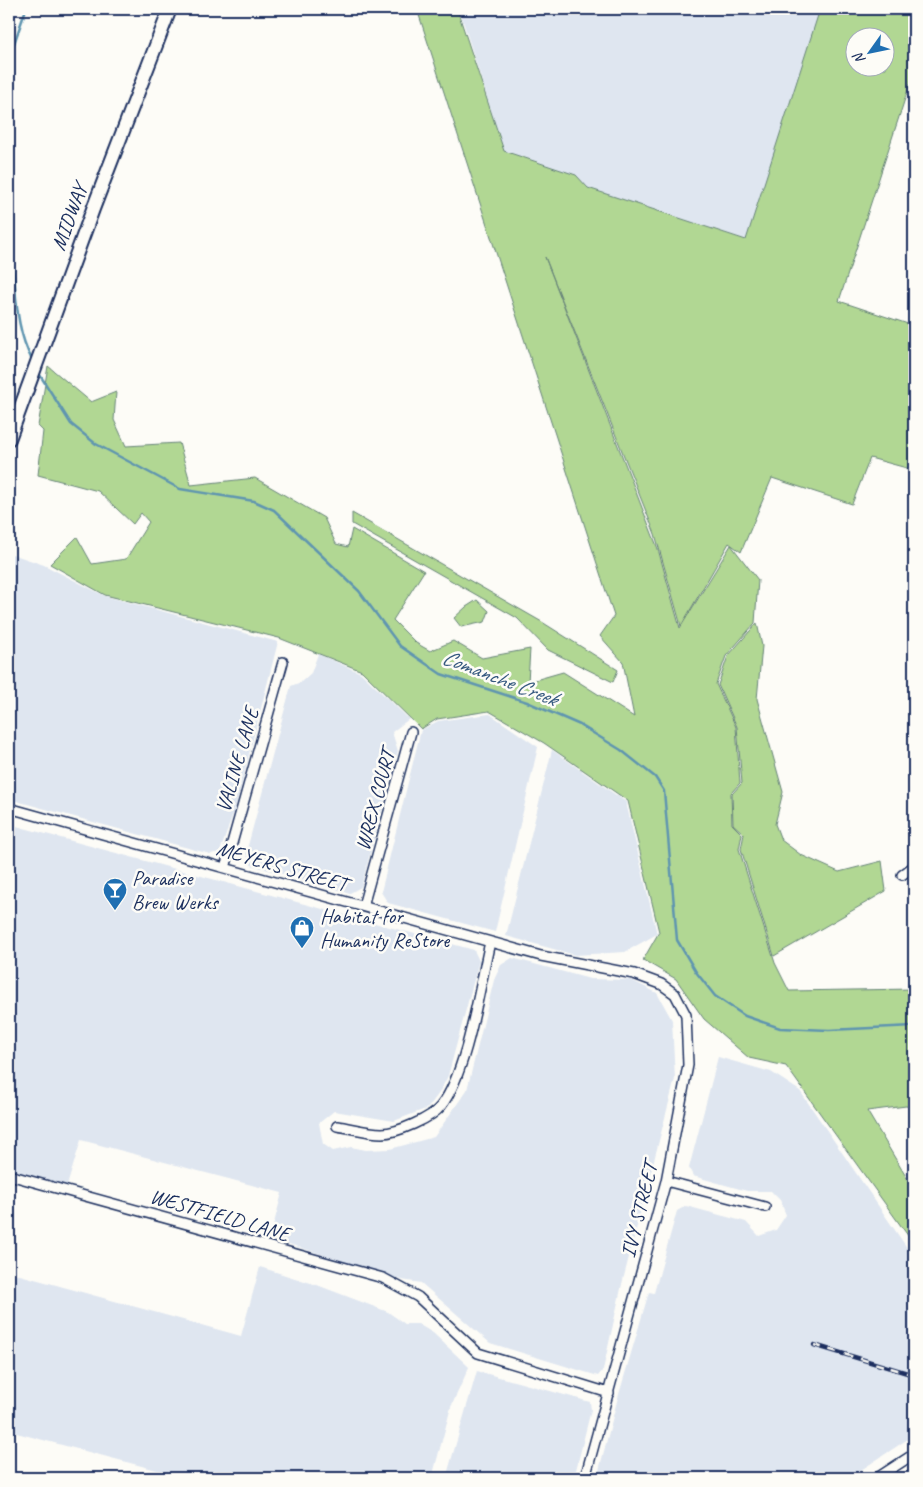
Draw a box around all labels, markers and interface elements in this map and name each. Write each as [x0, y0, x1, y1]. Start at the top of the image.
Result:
north arrow [846, 28, 896, 78]
text: N [849, 49, 869, 67]
street label: MIDWAY [45, 176, 95, 254]
water label: Comanche Creek [438, 643, 565, 714]
street label: VALINE LANE [210, 702, 265, 815]
street label: WREX COURT [349, 742, 402, 853]
street label: MEYERS STREET [214, 835, 355, 899]
place label: Paradise Brew Werks [132, 865, 219, 915]
bar icon: Paradise Brew Werks [102, 877, 128, 911]
place label: Habitat for Humanity ReStore [320, 903, 450, 953]
shop icon: Habitat for Humanity ReStore [289, 915, 315, 949]
street label: IVY STREET [615, 1155, 665, 1260]
street label: WESTFIELD LANE [147, 1183, 295, 1248]

